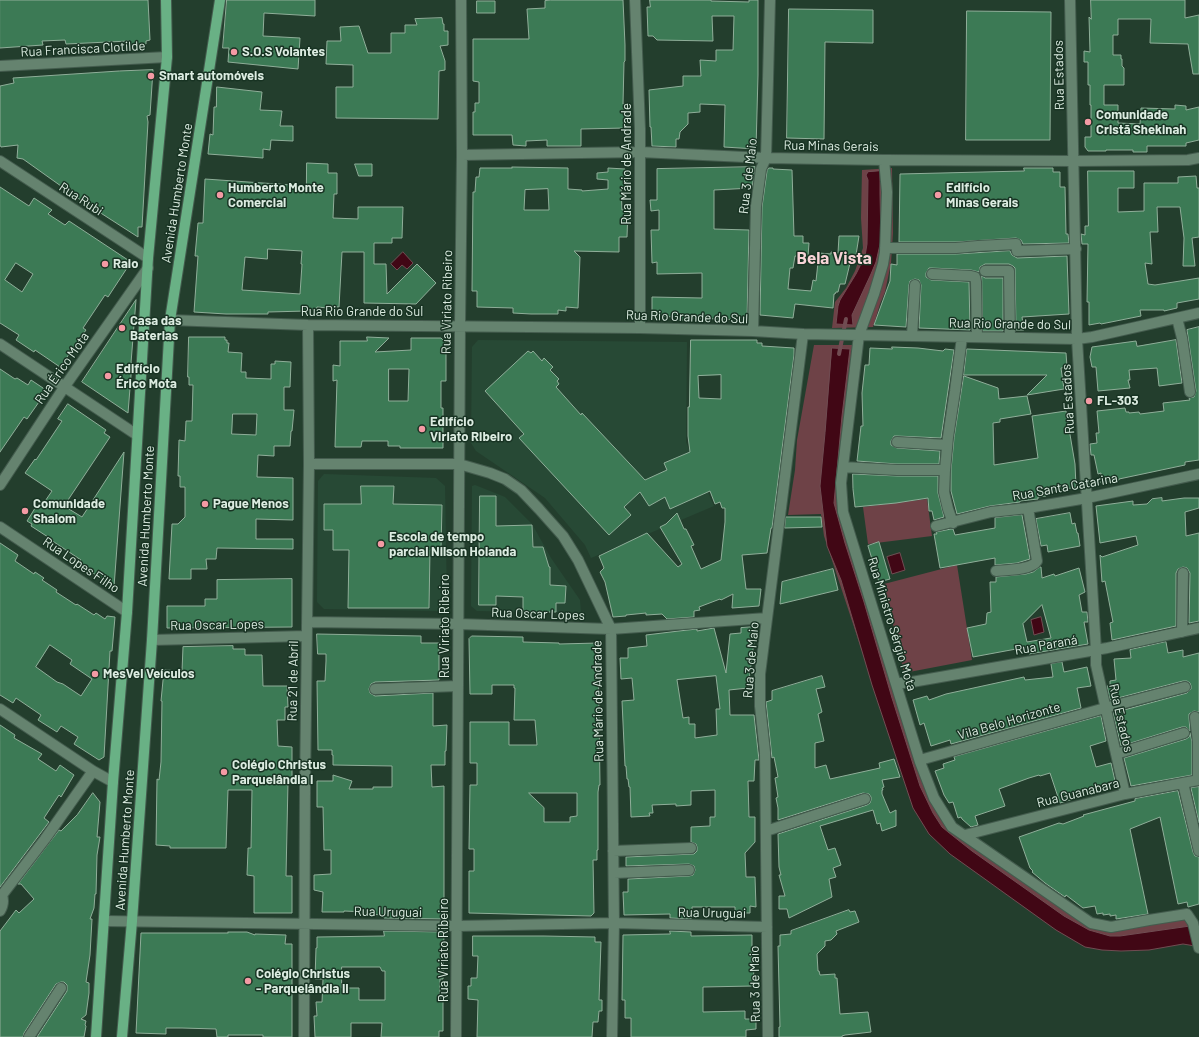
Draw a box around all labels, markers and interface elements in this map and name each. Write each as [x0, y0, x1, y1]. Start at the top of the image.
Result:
street label: Rua Francisca Clotilde [20, 38, 146, 60]
street label: Rua Estados [1051, 40, 1067, 110]
place label: S.O.S Volantes [242, 44, 325, 60]
marker: S.O.S Volantes [229, 47, 239, 57]
place label: Smart automóveis [159, 68, 264, 84]
marker: Smart automóveis [146, 71, 156, 81]
street label: Rua Mário de Andrade [619, 103, 635, 225]
place label: Comunidade Cristã Shekinah [1096, 107, 1186, 138]
marker: Comunidade Cristã Shekinah [1083, 117, 1093, 127]
street label: Avenida Humberto Monte [158, 122, 196, 264]
street label: Rua 3 de Maio [736, 137, 760, 215]
street label: Rua Minas Gerais [783, 137, 879, 155]
street label: Rua Rubi [56, 179, 106, 219]
place label: Humberto Monte Comercial [228, 180, 324, 211]
place label: Edifício Minas Gerais [946, 180, 1018, 211]
marker: Humberto Monte Comercial [215, 190, 225, 200]
marker: Edifício Minas Gerais [933, 190, 943, 200]
district label: Bela Vista [796, 248, 872, 268]
street label: Rua Viriato Ribeiro [438, 250, 456, 354]
place label: Raio [113, 256, 138, 272]
marker: Raio [100, 259, 110, 269]
street label: Rua Rio Grande do Sul [301, 304, 423, 320]
street label: Rua Rio Grande do Sul [626, 307, 748, 327]
place label: Casa das Baterias [130, 313, 181, 344]
street label: Rua Rio Grande do Sul [949, 315, 1071, 333]
marker: Casa das Baterias [117, 323, 127, 333]
street label: Rua Érico Mota [31, 329, 93, 407]
place label: Edifício Érico Mota [116, 361, 177, 392]
street label: Rua Estados [1058, 364, 1078, 434]
marker: Edifício Érico Mota [103, 371, 113, 381]
place label: FL-303 [1097, 393, 1138, 409]
marker: FL-303 [1084, 396, 1094, 406]
place label: Edifício Viriato Ribeiro [430, 414, 512, 445]
marker: Edifício Viriato Ribeiro [417, 424, 427, 434]
street label: Avenida Humberto Monte [135, 445, 157, 587]
street label: Rua Santa Catarina [1011, 470, 1119, 504]
place label: Comunidade Shalom [33, 496, 105, 527]
place label: Pague Menos [213, 496, 289, 512]
marker: Pague Menos [200, 499, 210, 509]
marker: Comunidade Shalom [20, 506, 30, 516]
place label: Escola de tempo parcial Nilson Holanda [389, 529, 516, 560]
street label: Rua Lopes Filho [40, 534, 122, 596]
marker: Escola de tempo parcial Nilson Holanda [376, 539, 386, 549]
street label: Rua Ministro Sérgio Mota [864, 555, 920, 693]
street label: Rua Viriato Ribeiro [437, 574, 453, 678]
street label: Rua Oscar Lopes [491, 605, 585, 623]
street label: Rua Oscar Lopes [170, 616, 264, 634]
street label: Rua 3 de Maio [740, 621, 762, 699]
street label: Rua Paraná [1013, 632, 1079, 658]
street label: Rua 21 de Abril [284, 640, 302, 722]
street label: Rua Mário de Andrade [589, 640, 607, 762]
place label: MesVel Veículos [103, 666, 194, 682]
marker: MesVel Veículos [90, 669, 100, 679]
street label: Rua Estados [1106, 682, 1136, 754]
street label: Vila Belo Horizonte [956, 699, 1062, 743]
place label: Colégio Christus Parquelândia I [232, 757, 326, 788]
marker: Colégio Christus Parquelândia I [219, 767, 229, 777]
street label: Avenida Humberto Monte [112, 769, 138, 911]
street label: Rua Guanabara [1035, 775, 1121, 811]
street label: Rua Viriato Ribeiro [436, 898, 452, 1002]
street label: Rua Uruguai [354, 904, 422, 920]
street label: Rua Uruguai [678, 905, 746, 921]
street label: Rua 3 de Maio [747, 946, 763, 1022]
place label: Colégio Christus - Parquelândia II [256, 966, 350, 997]
marker: Colégio Christus - Parquelândia II [243, 976, 253, 986]

